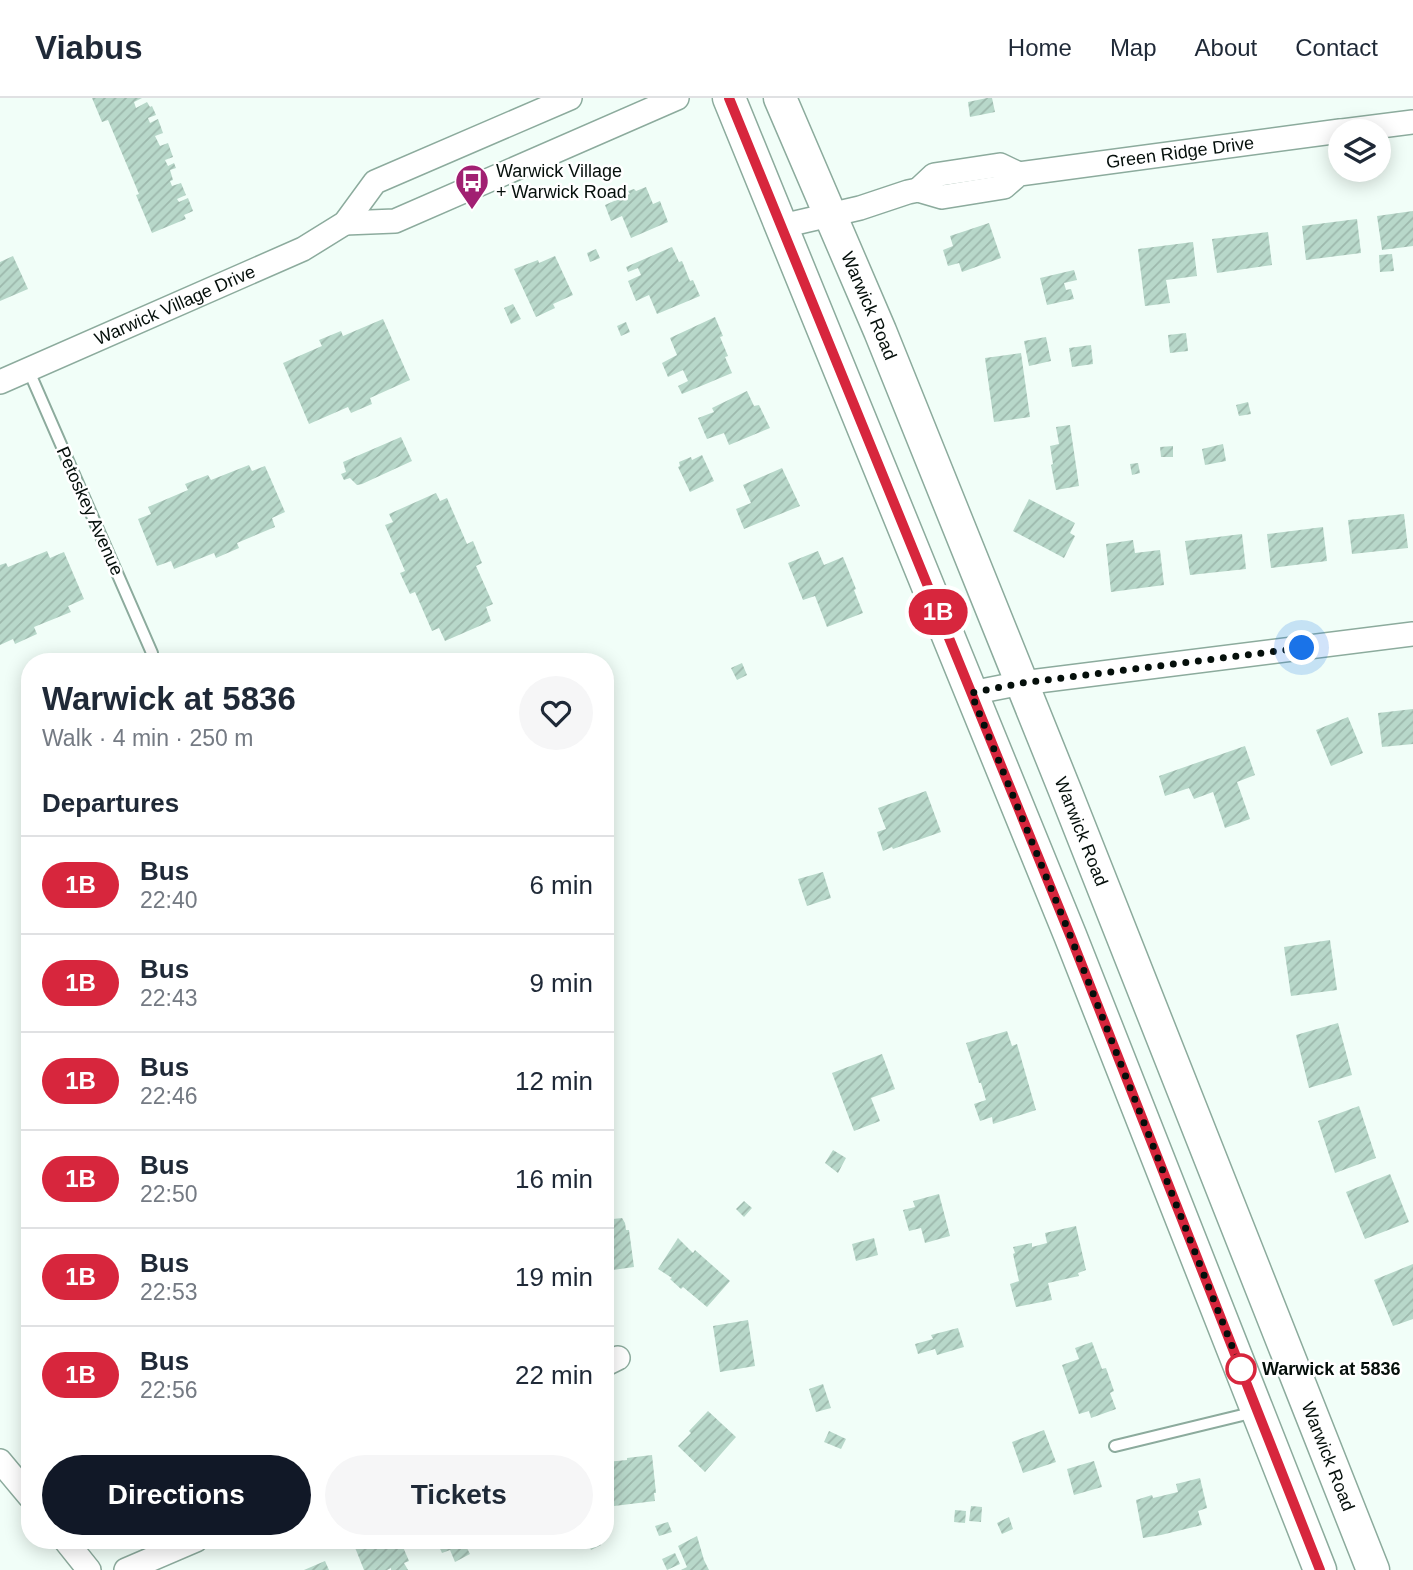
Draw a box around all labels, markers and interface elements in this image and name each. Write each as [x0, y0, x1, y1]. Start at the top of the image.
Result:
text: Viabus [35, 29, 143, 66]
text: Home [1008, 34, 1072, 61]
text: Map [1110, 34, 1157, 61]
text: About [1195, 34, 1257, 61]
text: Contact [1295, 34, 1378, 61]
map controls [1328, 119, 1391, 182]
button: layers [1328, 119, 1391, 182]
street label: Green Ridge Drive [1105, 133, 1255, 172]
place label: Warwick Village + Warwick Road [496, 161, 627, 202]
bus stop icon: Warwick Village + Warwick Road [453, 162, 491, 211]
street label: Warwick Road [837, 249, 901, 363]
street label: Warwick Village Drive [92, 261, 258, 349]
street label: Petoskey Avenue [53, 444, 127, 578]
line badge: 1B [906, 589, 970, 635]
text: 1B [923, 598, 953, 625]
your location [1284, 630, 1319, 665]
button: heart [519, 676, 593, 750]
text: Warwick at 5836 [42, 680, 296, 717]
text: Walk · 4 min · 250 m [42, 725, 253, 751]
street label: Warwick Road [1051, 774, 1112, 889]
text: Departures [42, 788, 179, 818]
text: Bus [140, 856, 189, 886]
text: 6 min [529, 870, 593, 900]
text: 1B [65, 871, 96, 898]
text: 22:40 [140, 887, 198, 913]
text: Bus [140, 954, 189, 984]
text: 9 min [529, 968, 593, 998]
text: 1B [65, 969, 96, 996]
text: 22:43 [140, 985, 198, 1011]
text: Bus [140, 1052, 189, 1082]
text: 12 min [515, 1066, 593, 1096]
text: 1B [65, 1067, 96, 1094]
text: 22:46 [140, 1083, 198, 1109]
text: Bus [140, 1150, 189, 1180]
text: 16 min [515, 1164, 593, 1194]
text: 1B [65, 1165, 96, 1192]
text: 22:50 [140, 1181, 198, 1207]
text: Bus [140, 1248, 189, 1278]
text: 19 min [515, 1262, 593, 1292]
text: 1B [65, 1263, 96, 1290]
text: 22:53 [140, 1279, 198, 1305]
text: Bus [140, 1346, 189, 1376]
marker: Warwick at 5836 [1226, 1354, 1256, 1384]
place label: Warwick at 5836 [1262, 1359, 1400, 1379]
text: 22 min [515, 1360, 593, 1390]
text: 1B [65, 1361, 96, 1388]
text: 22:56 [140, 1377, 198, 1403]
street label: Warwick Road [1298, 1399, 1359, 1514]
button: Directions [42, 1455, 311, 1535]
button: Tickets [325, 1455, 593, 1535]

